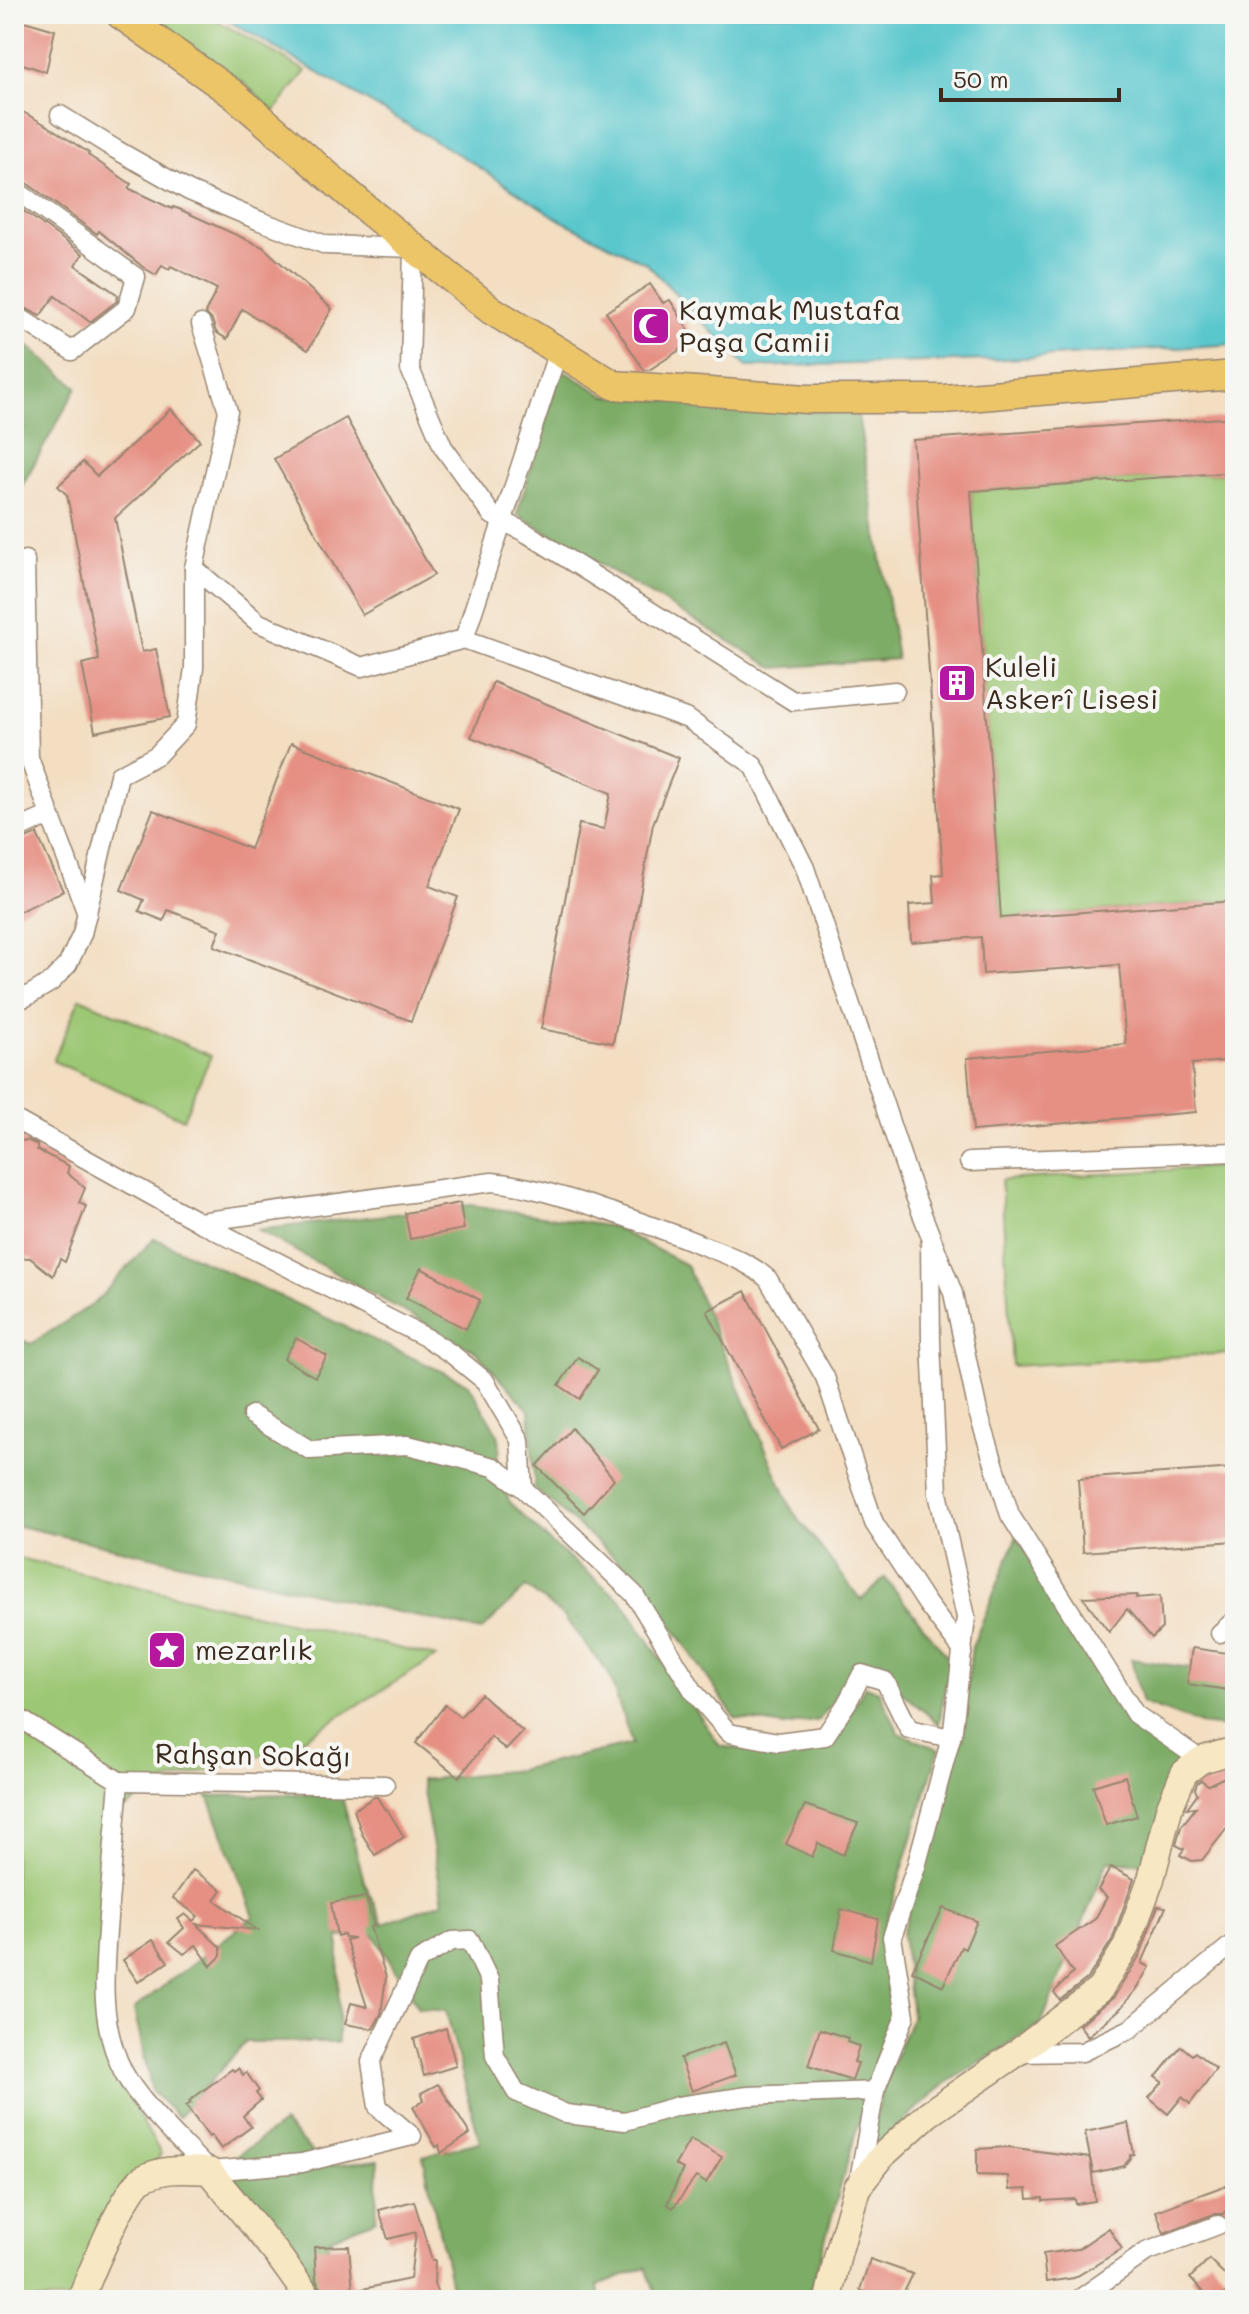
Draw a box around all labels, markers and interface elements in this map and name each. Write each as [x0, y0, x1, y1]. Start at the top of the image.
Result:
scale bar [941, 52, 1119, 102]
text: 50 m [953, 63, 1009, 94]
place label: Kaymak Mustafa Paşa Camii [679, 291, 901, 359]
mosque icon: Kaymak Mustafa Paşa Camii [630, 305, 672, 347]
place label: Kuleli Askerî Lisesi [985, 648, 1158, 716]
building icon: Kuleli Askerî Lisesi [936, 662, 978, 704]
place icon: mezarlık [146, 1629, 188, 1671]
place label: mezarlık [195, 1631, 312, 1667]
street label: Rahşan Sokağı [155, 1734, 352, 1774]

